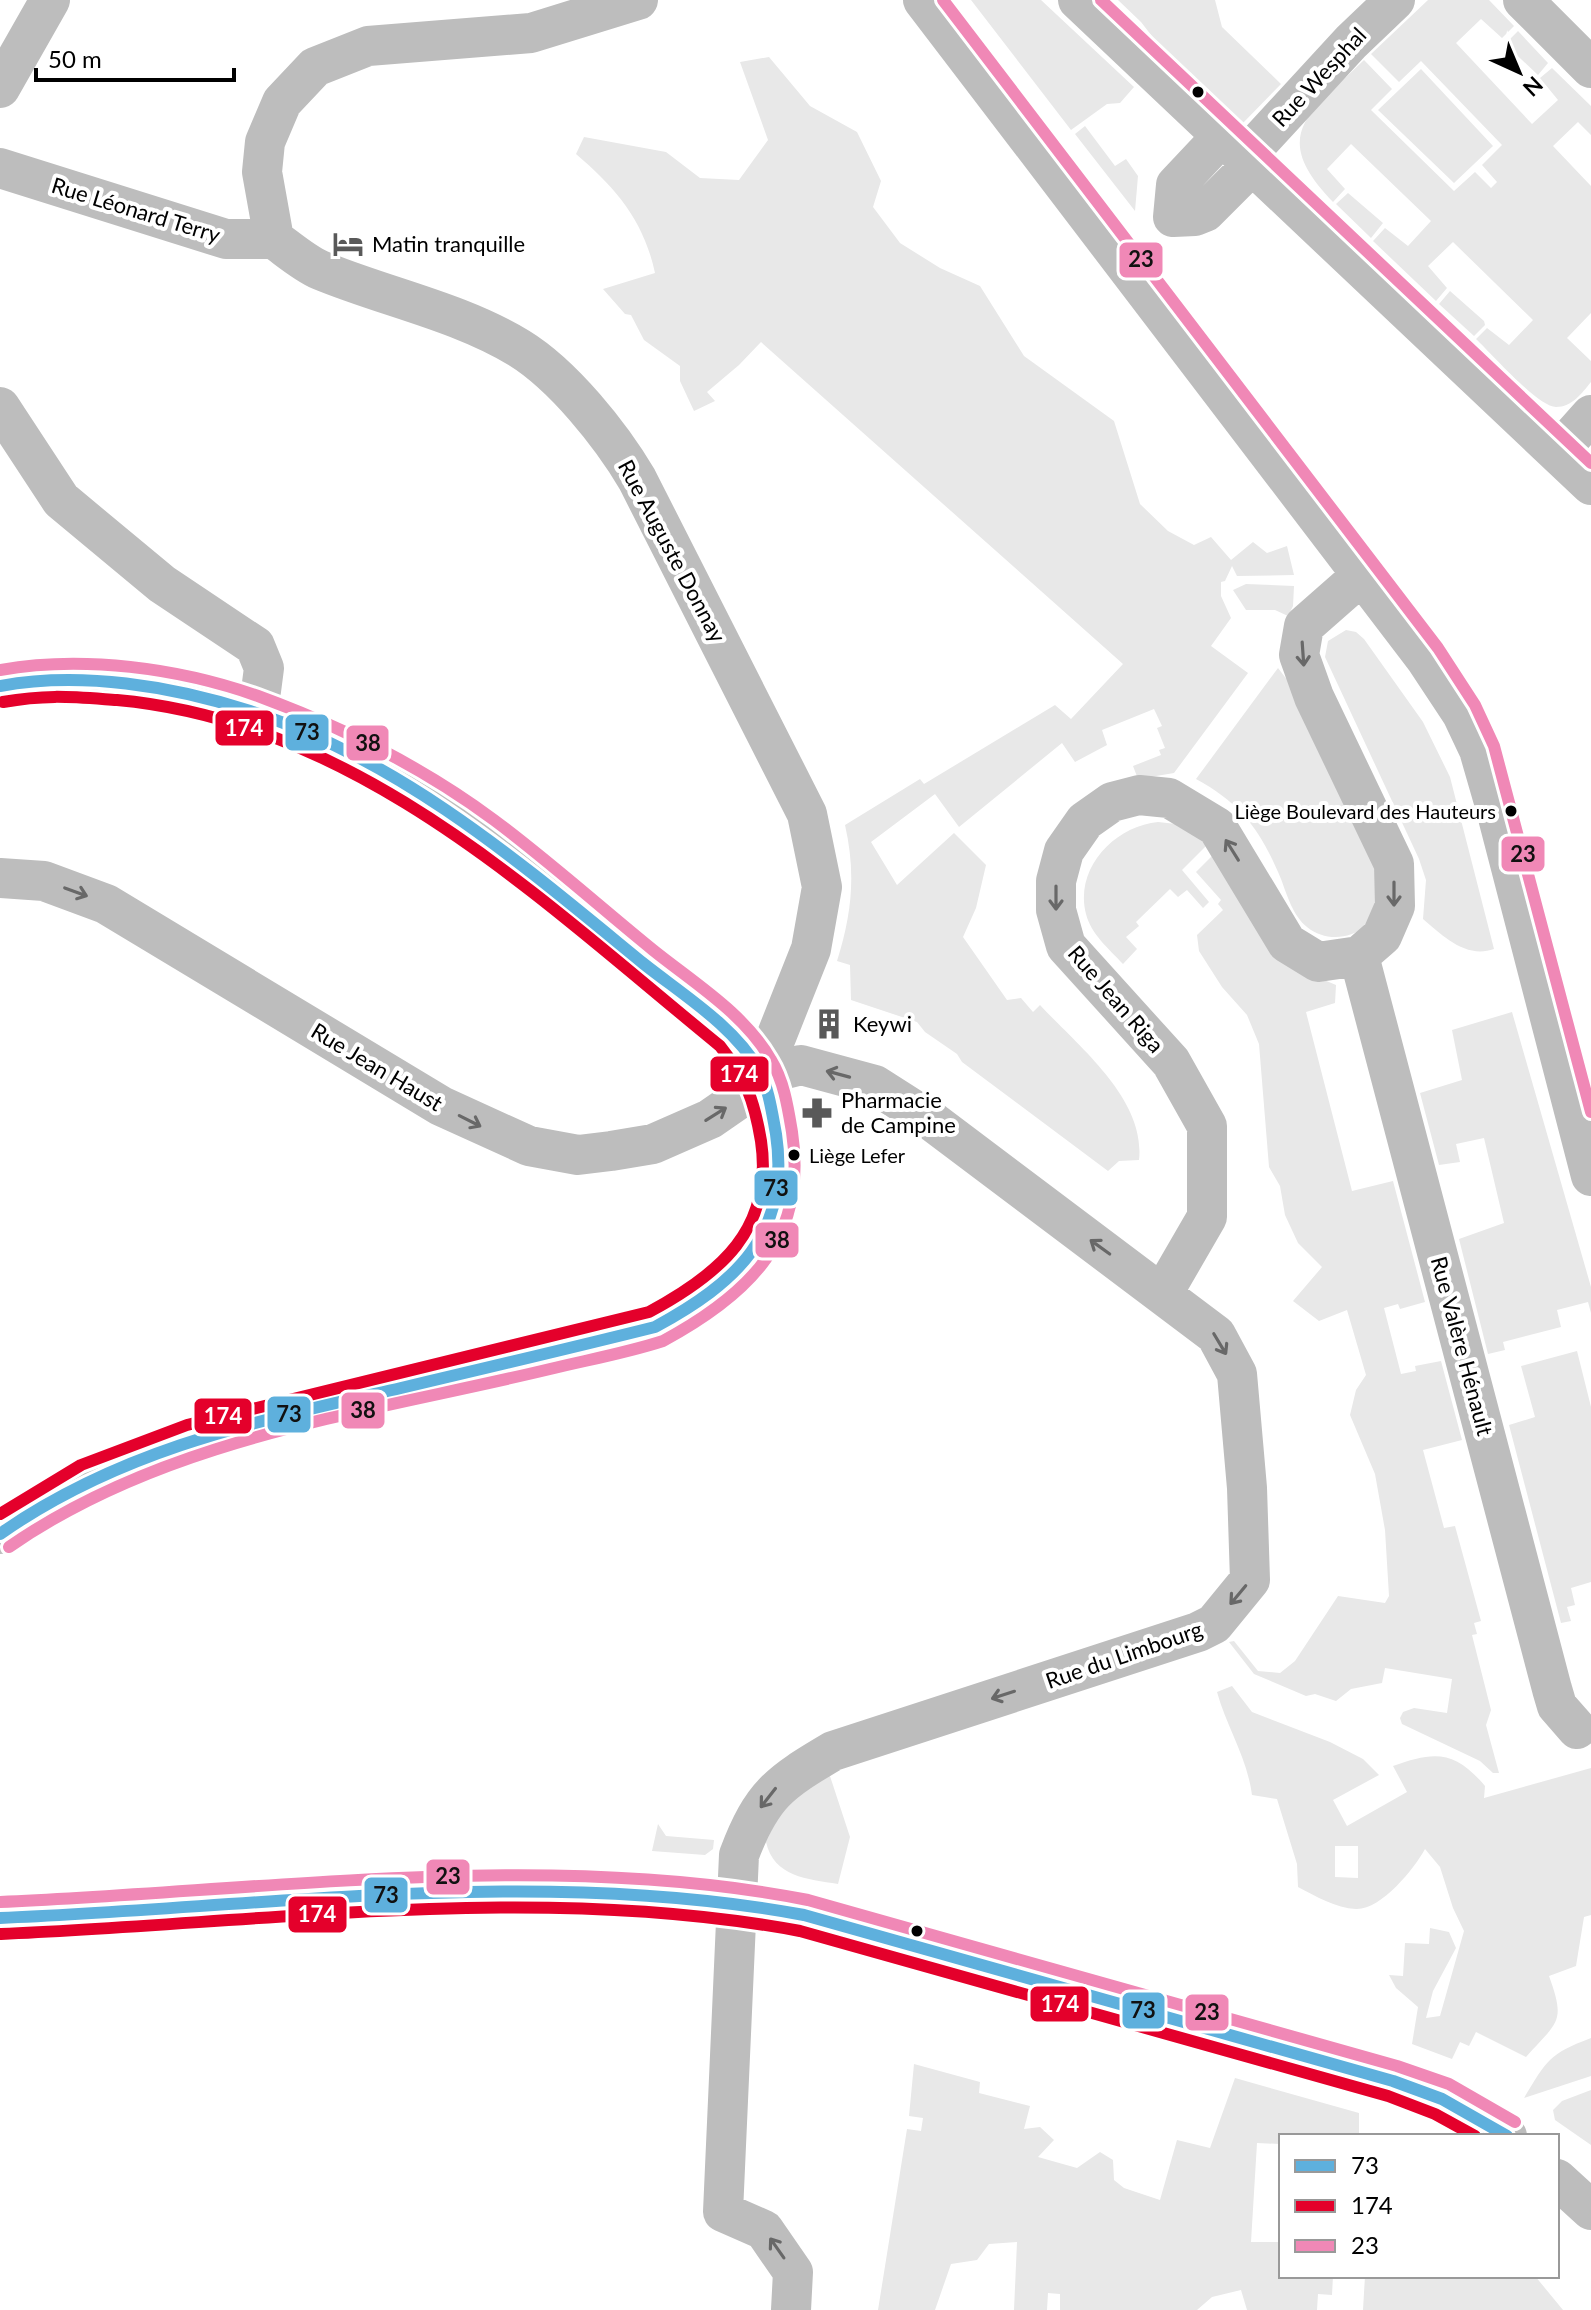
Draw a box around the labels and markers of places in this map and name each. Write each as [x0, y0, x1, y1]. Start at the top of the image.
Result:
unlabelled marker [1190, 84, 1206, 100]
hotel icon: Matin tranquille [331, 227, 365, 261]
place label: Matin tranquille [372, 230, 525, 257]
place label: Liège Boulevard des Hauteurs [1235, 799, 1496, 823]
marker: Liège Boulevard des Hauteurs [1503, 803, 1519, 819]
building icon: Keywi [812, 1007, 846, 1041]
place label: Keywi [853, 1010, 912, 1037]
place label: Pharmacie de Campine [841, 1086, 956, 1138]
pharmacy icon: Pharmacie de Campine [800, 1096, 834, 1130]
place label: Liège Lefer [809, 1143, 906, 1167]
marker: Liège Lefer [786, 1147, 802, 1163]
unlabelled marker [909, 1923, 925, 1939]

